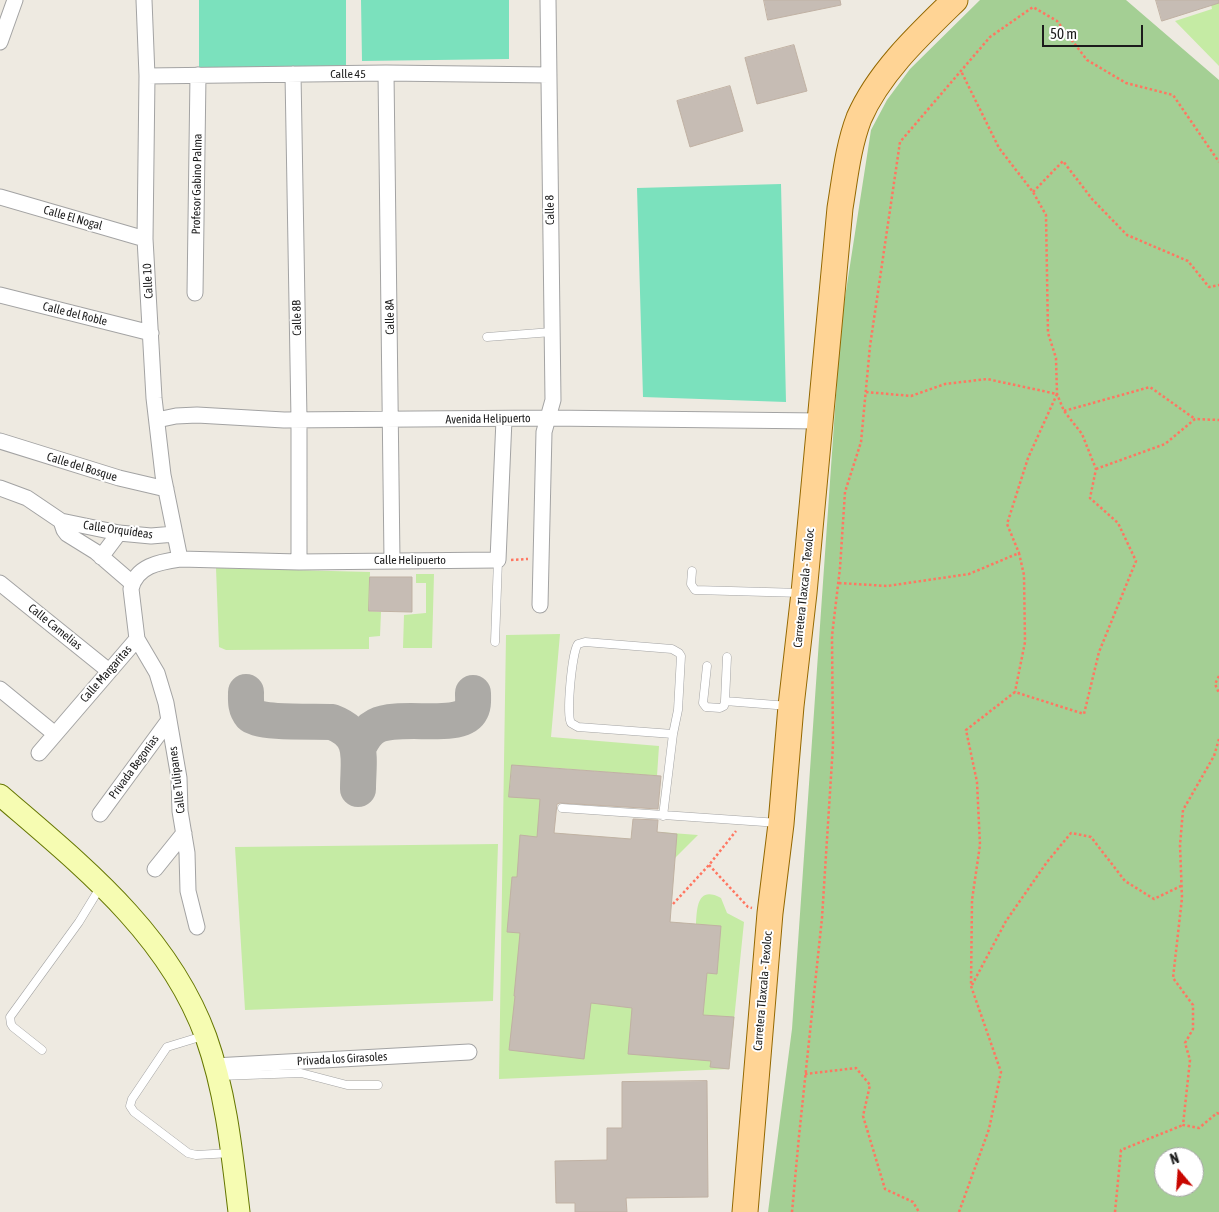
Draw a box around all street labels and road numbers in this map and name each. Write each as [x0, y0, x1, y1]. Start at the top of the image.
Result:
street label: Calle 45 [330, 67, 366, 81]
street label: Profesor Gabino Palma [189, 133, 205, 235]
street label: Calle 8 [543, 195, 557, 225]
street label: Calle El Nogal [42, 203, 104, 233]
street label: Calle 10 [140, 263, 156, 299]
street label: Calle del Roble [41, 299, 109, 329]
street label: Calle 8A [382, 299, 398, 335]
street label: Calle 8B [289, 300, 305, 336]
street label: Avenida Helipuerto [445, 411, 531, 427]
street label: Calle del Bosque [45, 449, 119, 485]
street label: Calle Orquídeas [82, 518, 154, 542]
street label: Carretera Tlaxcala - Texoloc [791, 528, 817, 648]
street label: Calle Helipuerto [374, 553, 446, 567]
street label: Calle Camelias [25, 601, 85, 653]
street label: Calle Margaritas [77, 642, 135, 706]
street label: Privada Begonias [106, 732, 162, 802]
street label: Calle Tulipanes [166, 746, 188, 814]
street label: Carretera Tlaxcala - Texoloc [751, 931, 775, 1051]
street label: Privada los Girasoles [296, 1049, 388, 1069]

